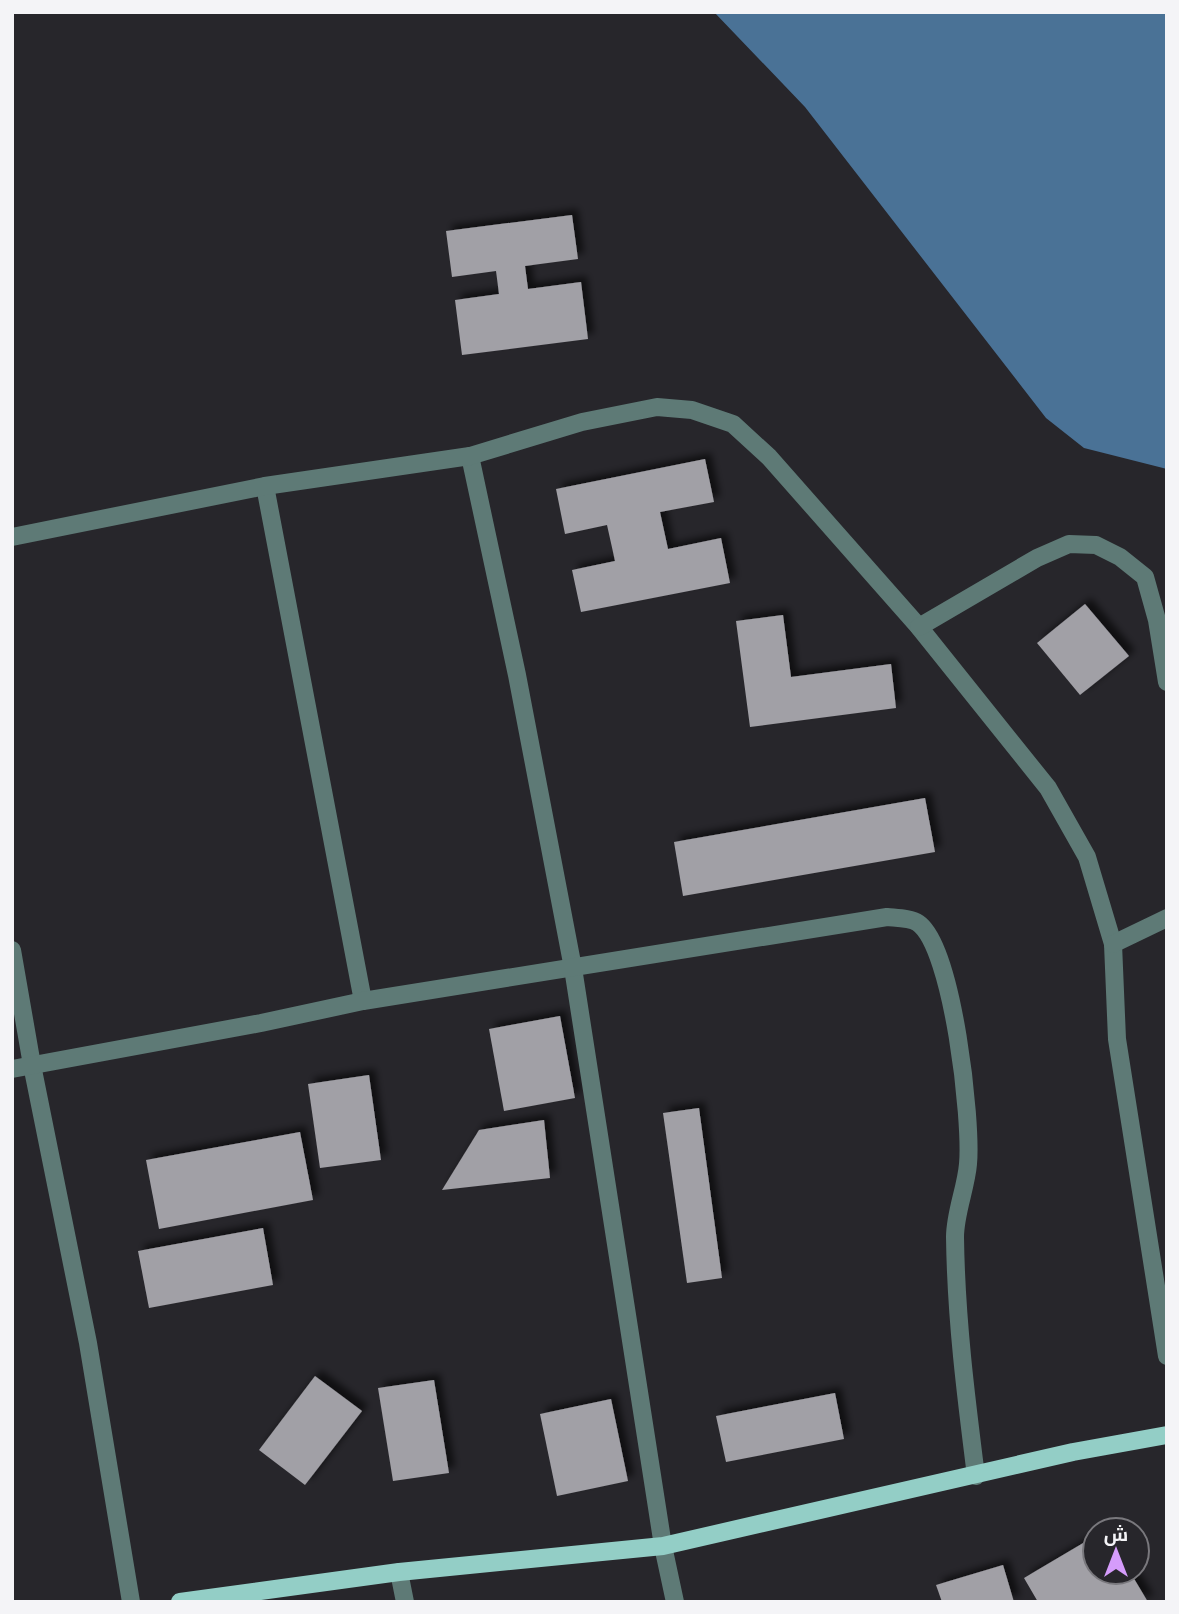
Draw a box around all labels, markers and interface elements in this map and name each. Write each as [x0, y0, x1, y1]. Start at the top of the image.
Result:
north arrow [1081, 1516, 1151, 1586]
text: ش [1104, 1524, 1128, 1546]

